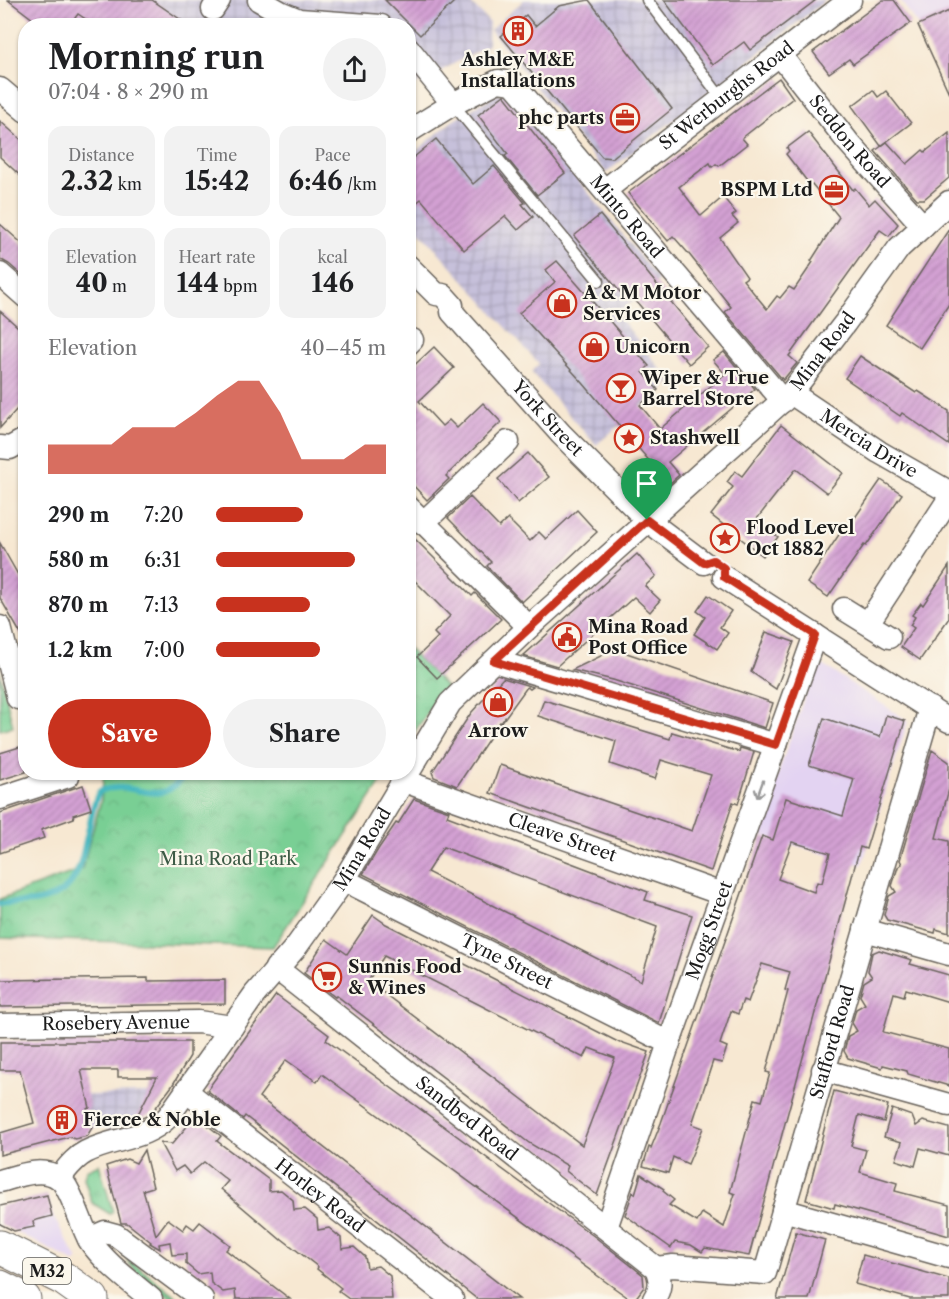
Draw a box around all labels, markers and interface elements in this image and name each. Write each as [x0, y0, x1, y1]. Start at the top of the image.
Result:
building icon: Ashley M&E Installations [502, 15, 534, 47]
street label: St Werburghs Road [655, 36, 798, 155]
text: Morning run [48, 37, 264, 78]
button: share [323, 38, 386, 101]
place label: Ashley M&E Installations [460, 49, 575, 92]
text: 07:04 · 8 × 290 m [48, 80, 209, 104]
street label: Seddon Road [804, 91, 895, 192]
office icon: phc parts [609, 102, 641, 134]
place label: phc parts [518, 107, 604, 129]
text: Distance [68, 145, 134, 165]
text: Time [197, 145, 237, 165]
text: Pace [315, 145, 351, 165]
text: 2.32 [61, 165, 113, 197]
text: 15:42 [185, 165, 249, 197]
text: 6:46 [288, 165, 343, 197]
street label: Minto Road [585, 171, 668, 263]
text: km [113, 174, 142, 194]
text: /km [343, 174, 377, 194]
office icon: BSPM Ltd [818, 174, 850, 206]
place label: BSPM Ltd [721, 179, 813, 201]
text: Elevation [66, 247, 137, 267]
text: Heart rate [178, 247, 256, 267]
text: kcal [318, 247, 348, 267]
text: 40 [76, 267, 108, 299]
text: 144 [176, 267, 219, 299]
text: 146 [311, 267, 354, 299]
text: m [108, 276, 127, 296]
text: bpm [219, 276, 258, 296]
place label: A & M Motor Services [582, 282, 701, 325]
shop icon: A & M Motor Services [546, 287, 578, 319]
street label: Mina Road [786, 308, 860, 395]
shop icon: Unicorn [578, 331, 610, 363]
text: Elevation [48, 336, 137, 360]
text: 40–45 m [301, 336, 386, 360]
place label: Unicorn [615, 336, 691, 358]
place label: Wiper & True Barrel Store [641, 367, 769, 410]
bar icon: Wiper & True Barrel Store [605, 372, 637, 404]
street label: York Street [507, 375, 588, 461]
street label: Mercia Drive [816, 405, 921, 483]
place icon: Stashwell [613, 422, 645, 454]
place label: Stashwell [650, 427, 740, 449]
pin [621, 458, 672, 520]
icon: arrive [630, 467, 663, 500]
text: 290 m [48, 503, 109, 527]
text: 7:20 [144, 503, 184, 527]
place label: Flood Level Oct 1882 [746, 517, 855, 560]
place icon: Flood Level Oct 1882 [709, 522, 741, 554]
text: 580 m [48, 548, 109, 572]
text: 6:31 [144, 548, 181, 572]
text: 870 m [48, 593, 108, 617]
text: 7:13 [144, 593, 179, 617]
place label: Mina Road Post Office [588, 616, 688, 659]
public building icon: Mina Road Post Office [551, 621, 583, 653]
text: 1.2 km [48, 638, 112, 662]
text: 7:00 [144, 638, 185, 662]
shop icon: Arrow [482, 686, 514, 718]
button: Save [48, 699, 211, 768]
button: Share [223, 699, 386, 768]
place label: Arrow [467, 720, 529, 742]
one-way arrow [753, 779, 764, 798]
street label: Mina Road [329, 803, 396, 895]
street label: Cleave Street [505, 808, 620, 867]
park label: Mina Road Park [159, 848, 298, 870]
street label: Mogg Street [681, 877, 737, 983]
street label: Tyne Street [457, 929, 557, 994]
place label: Sunnis Food & Wines [348, 956, 462, 999]
supermarket icon: Sunnis Food & Wines [311, 961, 343, 993]
street label: Stafford Road [805, 982, 859, 1102]
street label: Rosebery Avenue [42, 1011, 190, 1035]
street label: Sandbed Road [411, 1072, 522, 1166]
building icon: Fierce & Noble [46, 1104, 78, 1136]
place label: Fierce & Noble [83, 1109, 221, 1131]
street label: Horley Road [271, 1154, 369, 1238]
road number: M32 [23, 1258, 71, 1284]

